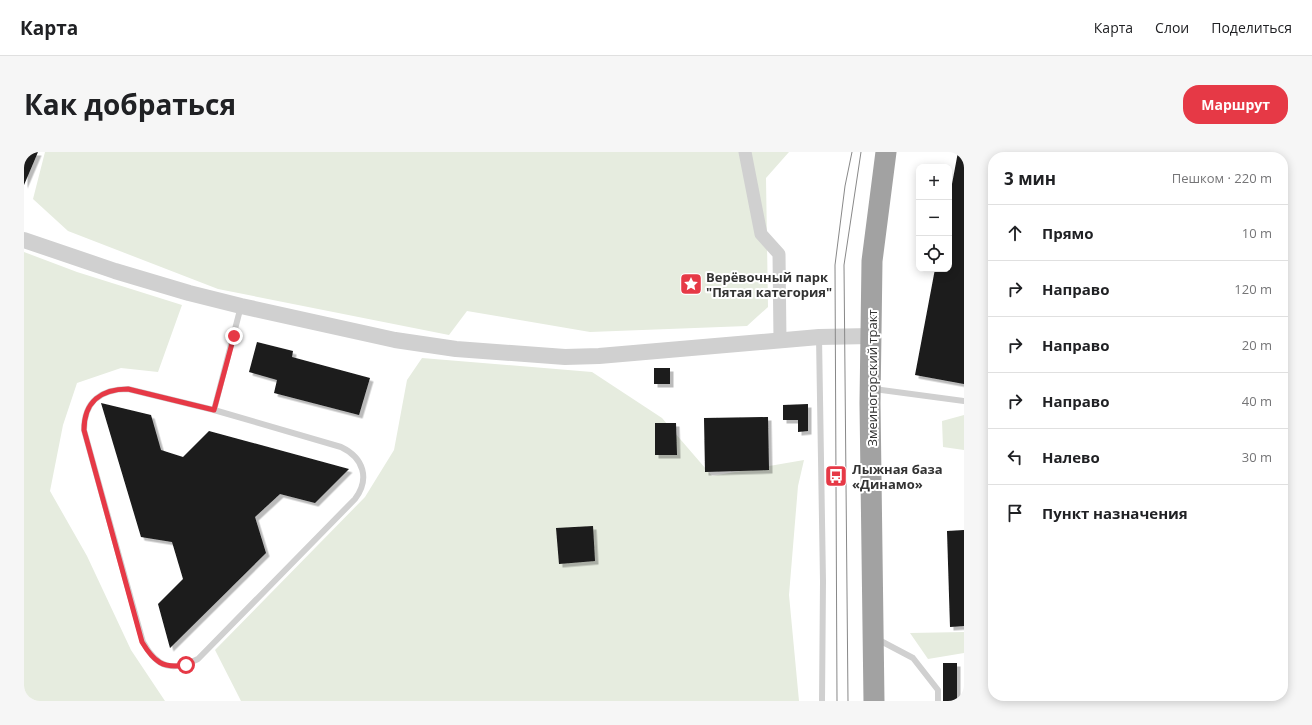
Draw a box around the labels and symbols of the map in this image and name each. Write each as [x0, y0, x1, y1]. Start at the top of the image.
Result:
place label: Верёвочный парк "Пятая категория" [706, 268, 832, 301]
place icon: Верёвочный парк "Пятая категория" [678, 271, 704, 297]
street label: Змеиногорский тракт [863, 309, 881, 447]
route end [225, 327, 243, 345]
place label: Лыжная база «Динамо» [852, 460, 943, 493]
bus stop icon: Лыжная база «Динамо» [823, 463, 849, 489]
route start [177, 656, 195, 674]

